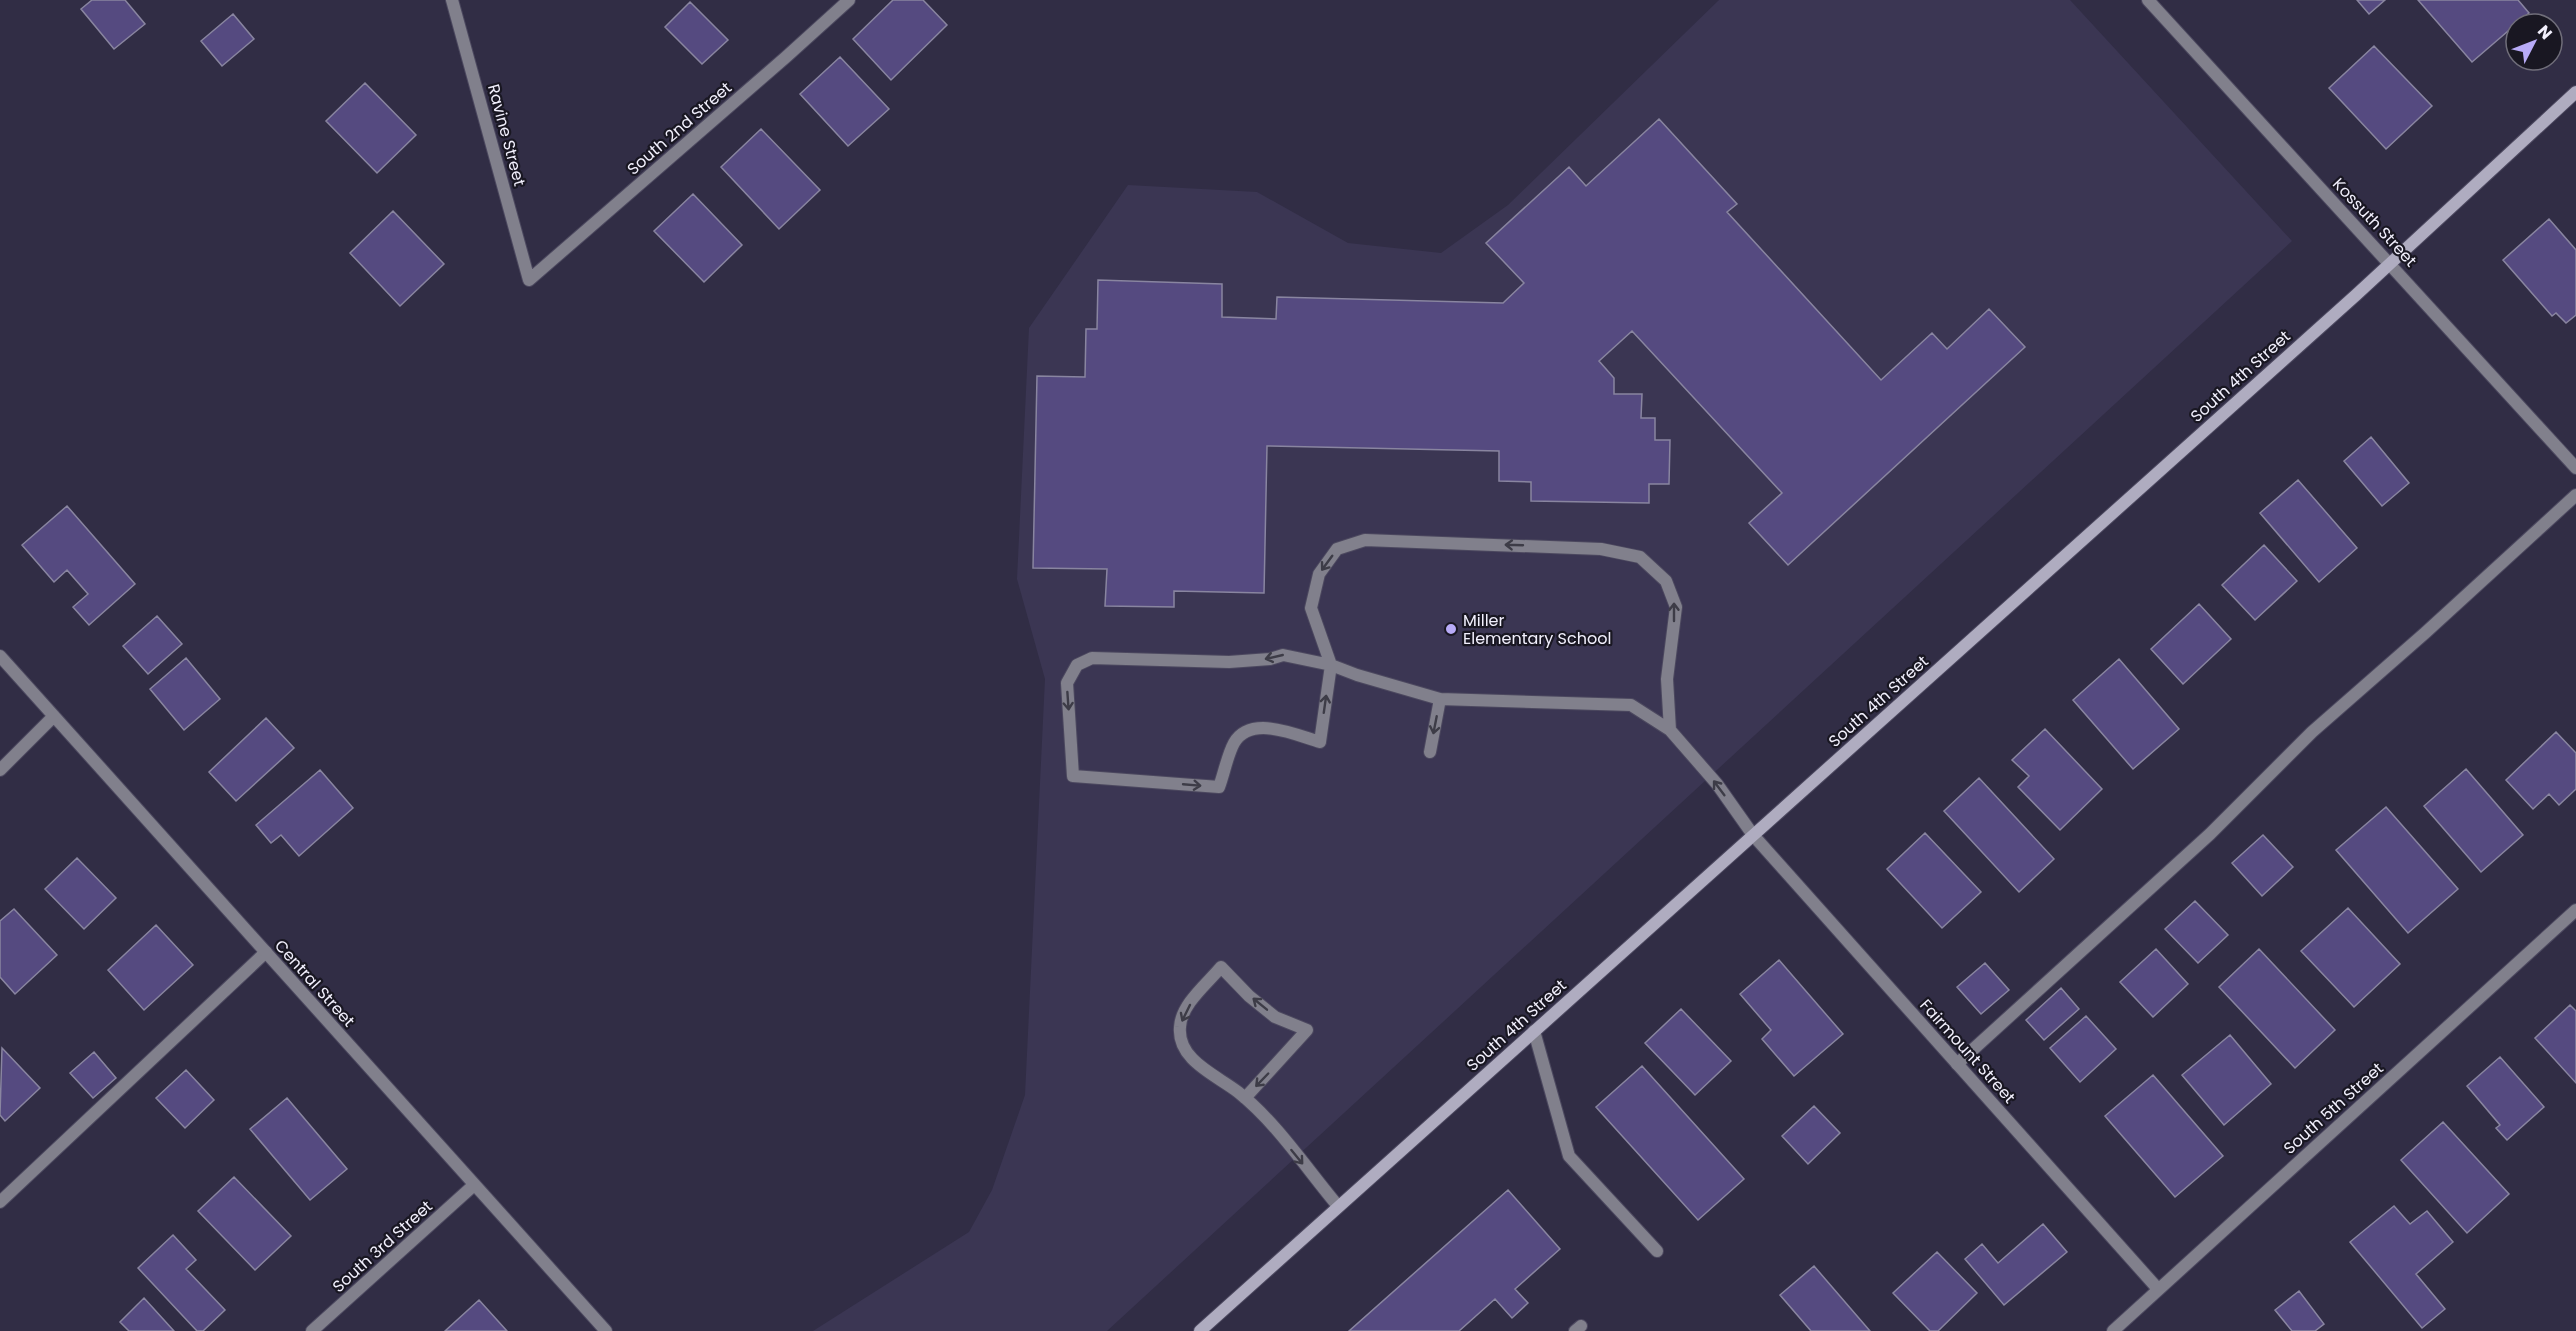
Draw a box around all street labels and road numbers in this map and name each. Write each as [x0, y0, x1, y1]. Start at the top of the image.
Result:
street label: South 2nd Street [622, 76, 737, 180]
street label: Ravine Street [482, 82, 531, 189]
street label: Kossuth Street [2327, 173, 2422, 272]
street label: South 4th Street [2185, 325, 2296, 428]
street label: South 4th Street [1823, 650, 1934, 753]
street label: Central Street [269, 935, 360, 1032]
street label: South 4th Street [1461, 974, 1572, 1077]
street label: Fairmount Street [1915, 994, 2021, 1109]
street label: South 5th Street [2278, 1057, 2389, 1160]
street label: South 3rd Street [327, 1195, 438, 1298]

